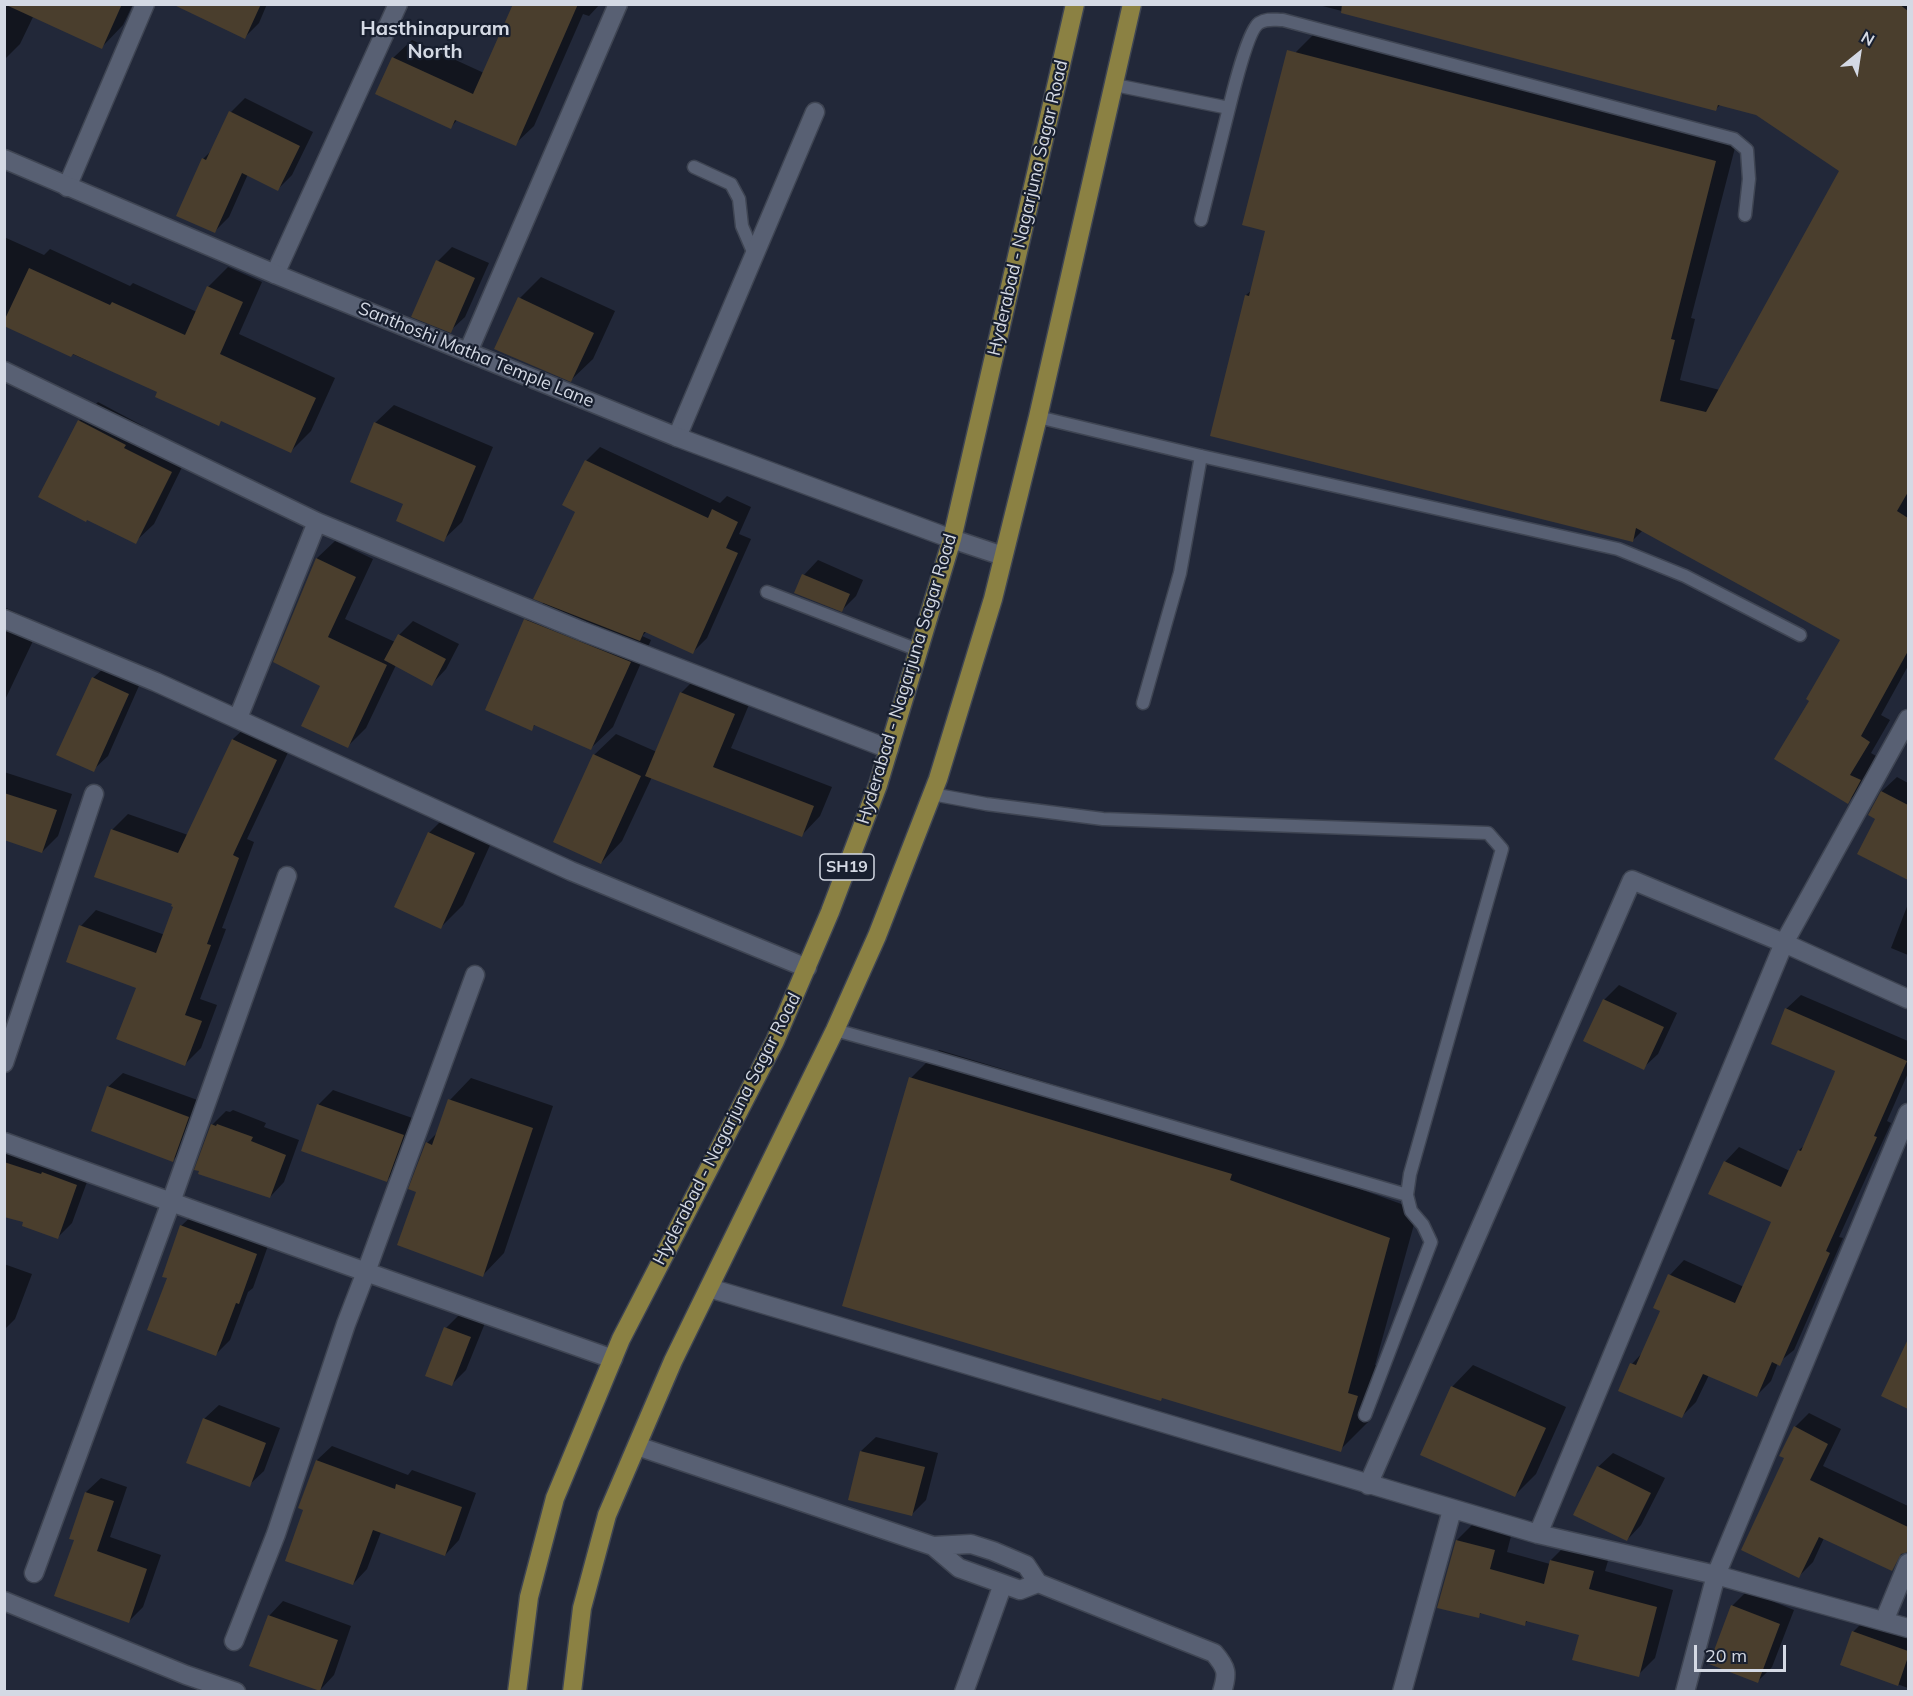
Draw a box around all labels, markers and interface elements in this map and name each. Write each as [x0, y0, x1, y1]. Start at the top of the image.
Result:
district label: Hasthinapuram North [360, 17, 510, 64]
north arrow [1829, 24, 1889, 84]
text: N [1858, 27, 1878, 50]
street label: Hyderabad - Nagarjuna Sagar Road [983, 58, 1073, 358]
street label: Santhoshi Matha Temple Lane [355, 298, 597, 412]
street label: Hyderabad - Nagarjuna Sagar Road [852, 531, 962, 827]
road number: SH19 [820, 854, 874, 880]
street label: Hyderabad - Nagarjuna Sagar Road [649, 989, 805, 1269]
scale bar [1697, 1633, 1788, 1671]
text: 20 m [1705, 1644, 1747, 1667]

